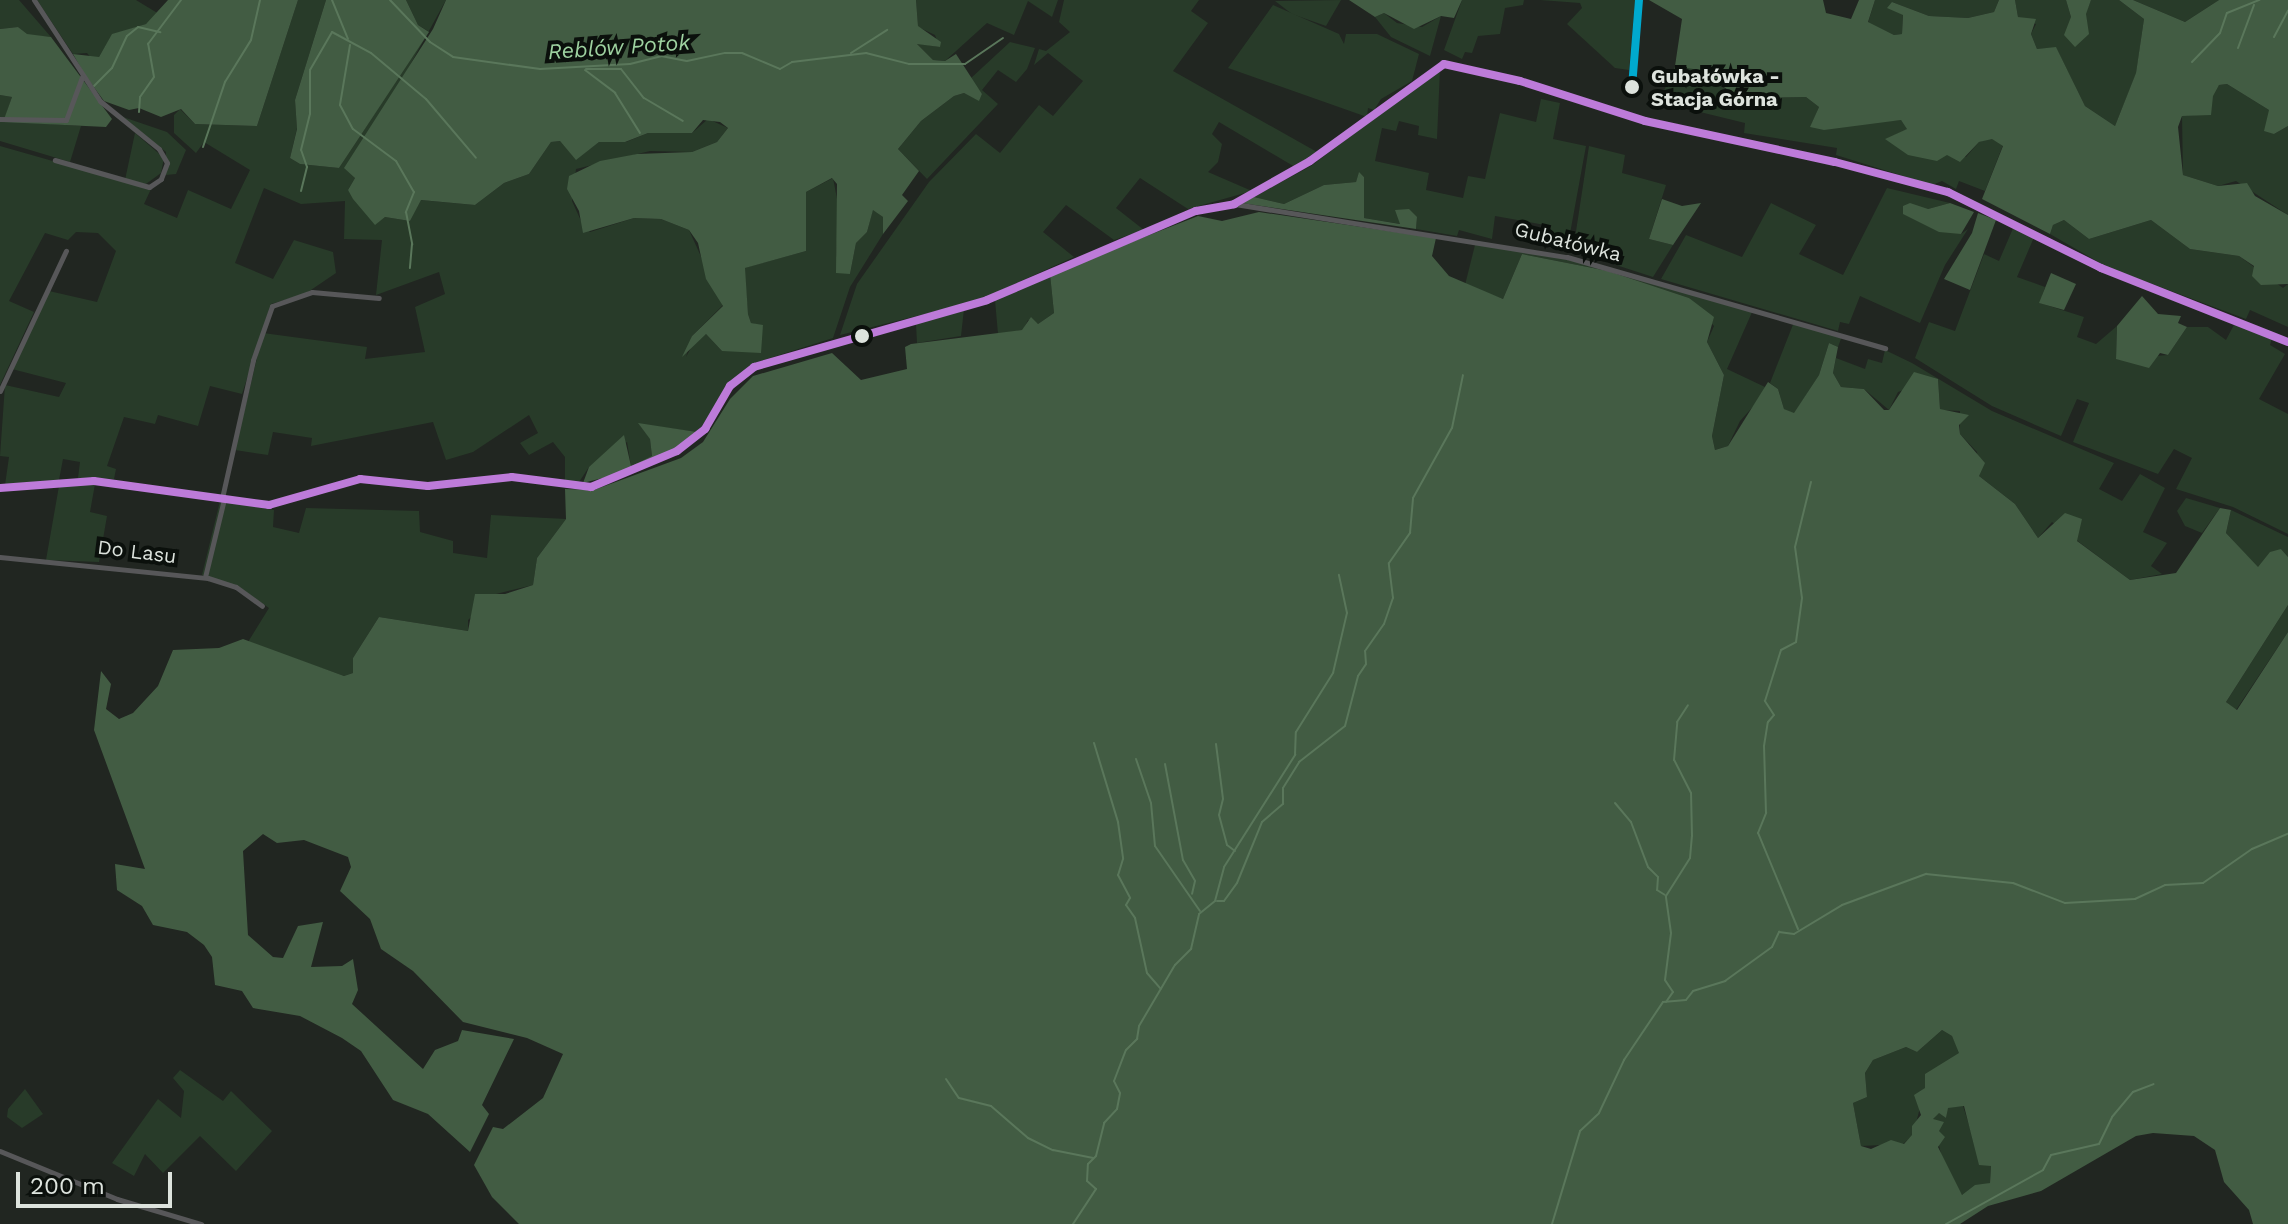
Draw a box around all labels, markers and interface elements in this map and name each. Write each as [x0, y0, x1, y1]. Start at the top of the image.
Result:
water label: Reblów Potok [547, 29, 691, 65]
place label: Gubałówka - Stacja Górna [1651, 64, 1780, 111]
marker: Gubałówka - Stacja Górna [1620, 75, 1644, 99]
street label: Gubałówka [1512, 217, 1624, 267]
unlabelled marker [854, 328, 870, 344]
street label: Do Lasu [96, 535, 178, 569]
scale bar [20, 1156, 176, 1206]
text: 200 m [30, 1172, 105, 1200]

